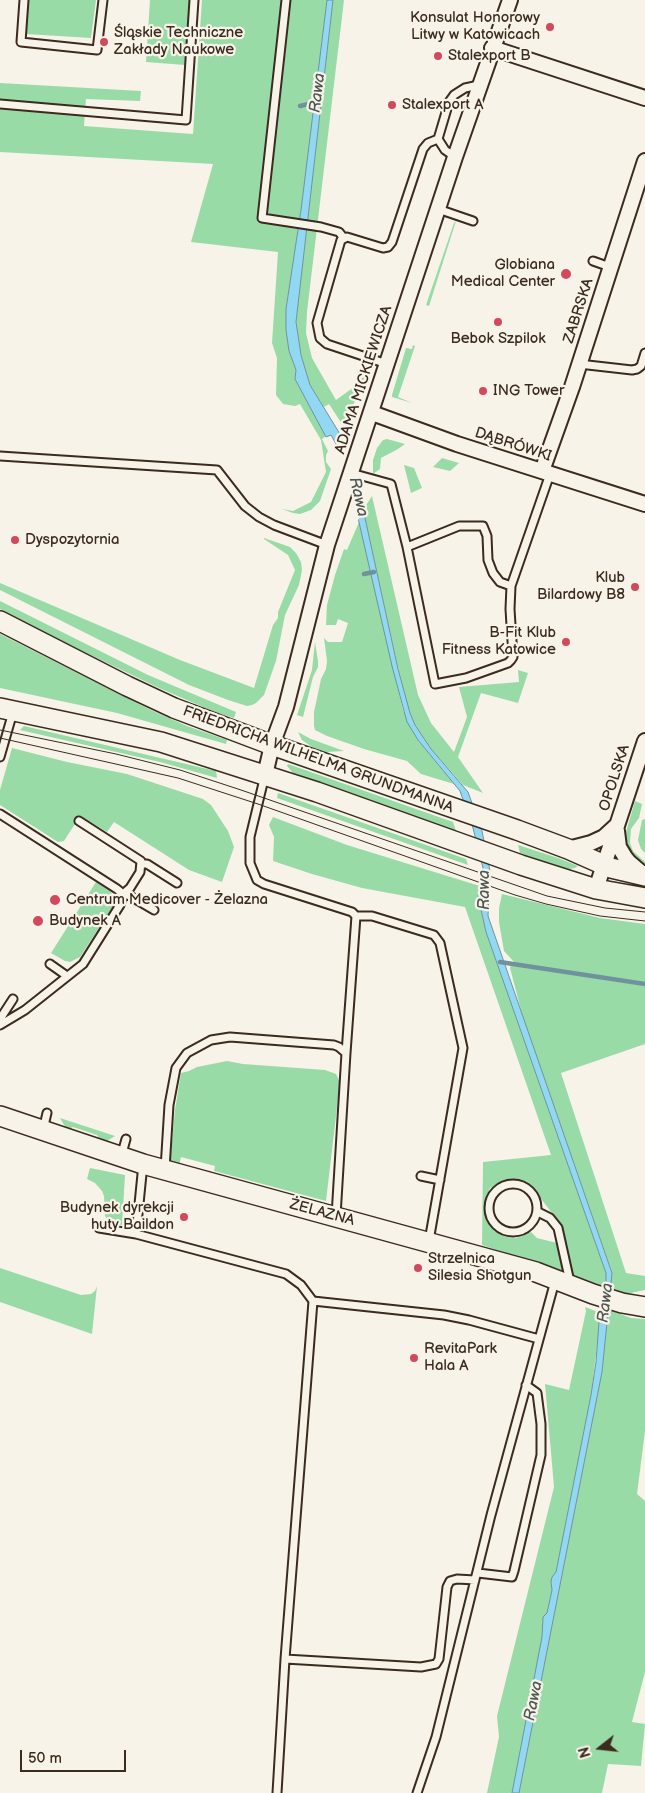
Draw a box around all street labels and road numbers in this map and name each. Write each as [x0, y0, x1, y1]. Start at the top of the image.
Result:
street label: ZABRSKA [560, 276, 598, 346]
street label: ADAMA MICKIEWICZA [332, 304, 396, 456]
street label: DĄBRÓWKI [472, 424, 554, 466]
street label: FRIEDRICHA WILHELMA GRUNDMANNA [180, 703, 456, 817]
street label: OPOLSKA [596, 742, 634, 814]
street label: ŻELAZNA [288, 1196, 356, 1230]

